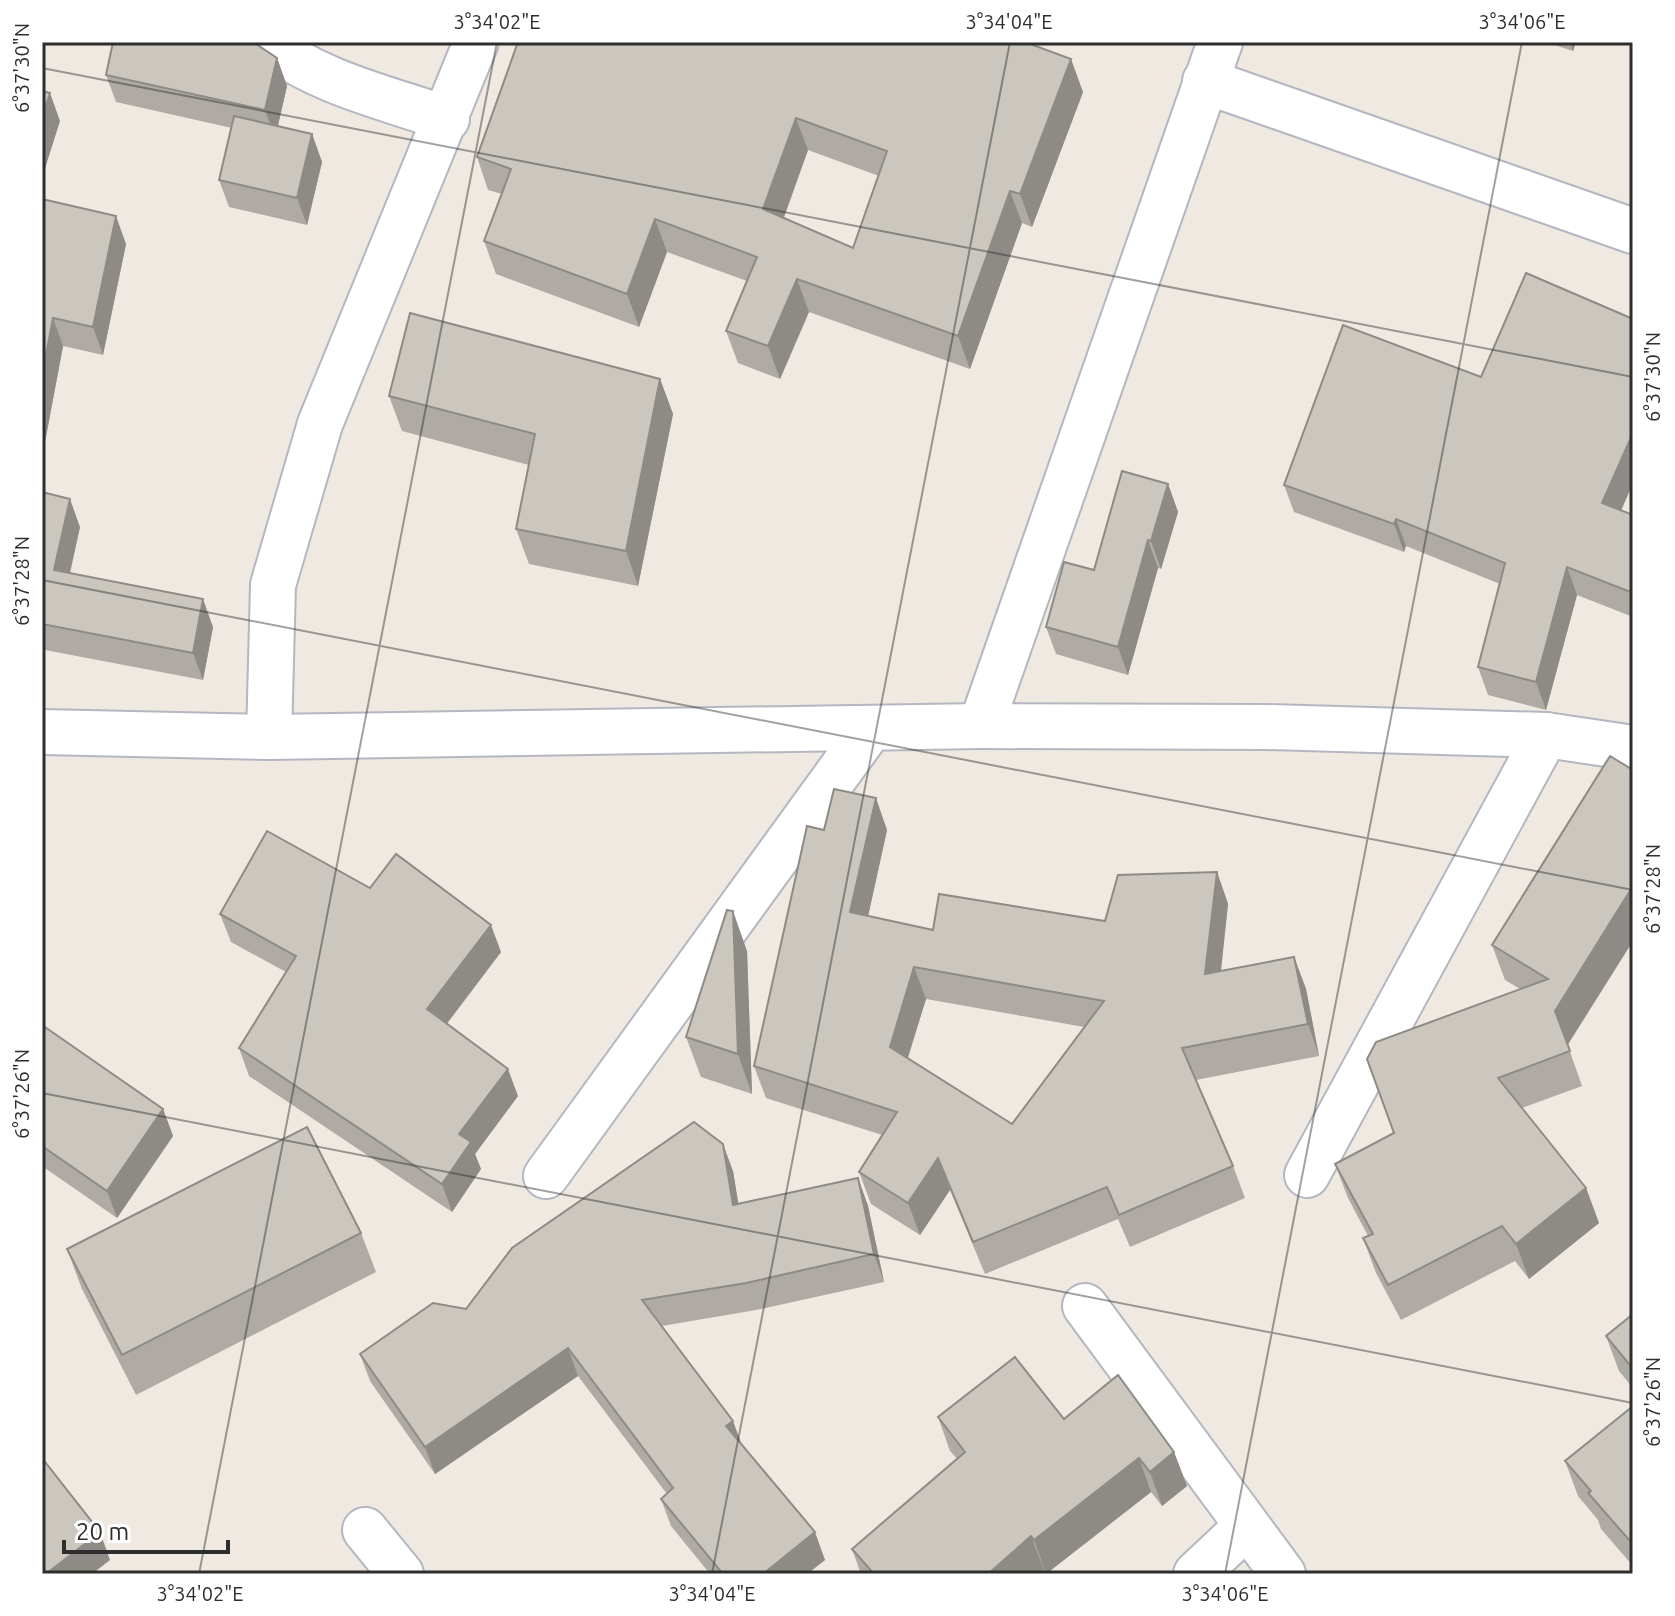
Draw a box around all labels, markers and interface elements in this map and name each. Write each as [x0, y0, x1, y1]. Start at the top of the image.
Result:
text: 3°34'02"E [454, 10, 540, 33]
text: 3°34'04"E [966, 10, 1052, 33]
text: 3°34'06"E [1479, 10, 1565, 33]
text: 6°37'30"N [10, 23, 33, 113]
text: 6°37'30"N [1641, 332, 1664, 422]
text: 6°37'28"N [10, 536, 33, 626]
text: 6°37'28"N [1641, 844, 1664, 934]
text: 6°37'26"N [10, 1049, 33, 1139]
text: 6°37'26"N [1641, 1357, 1664, 1447]
scale bar [64, 1504, 228, 1554]
text: 20 m [76, 1518, 129, 1545]
text: 3°34'02"E [157, 1582, 243, 1605]
text: 3°34'04"E [669, 1582, 755, 1605]
text: 3°34'06"E [1182, 1582, 1268, 1605]

